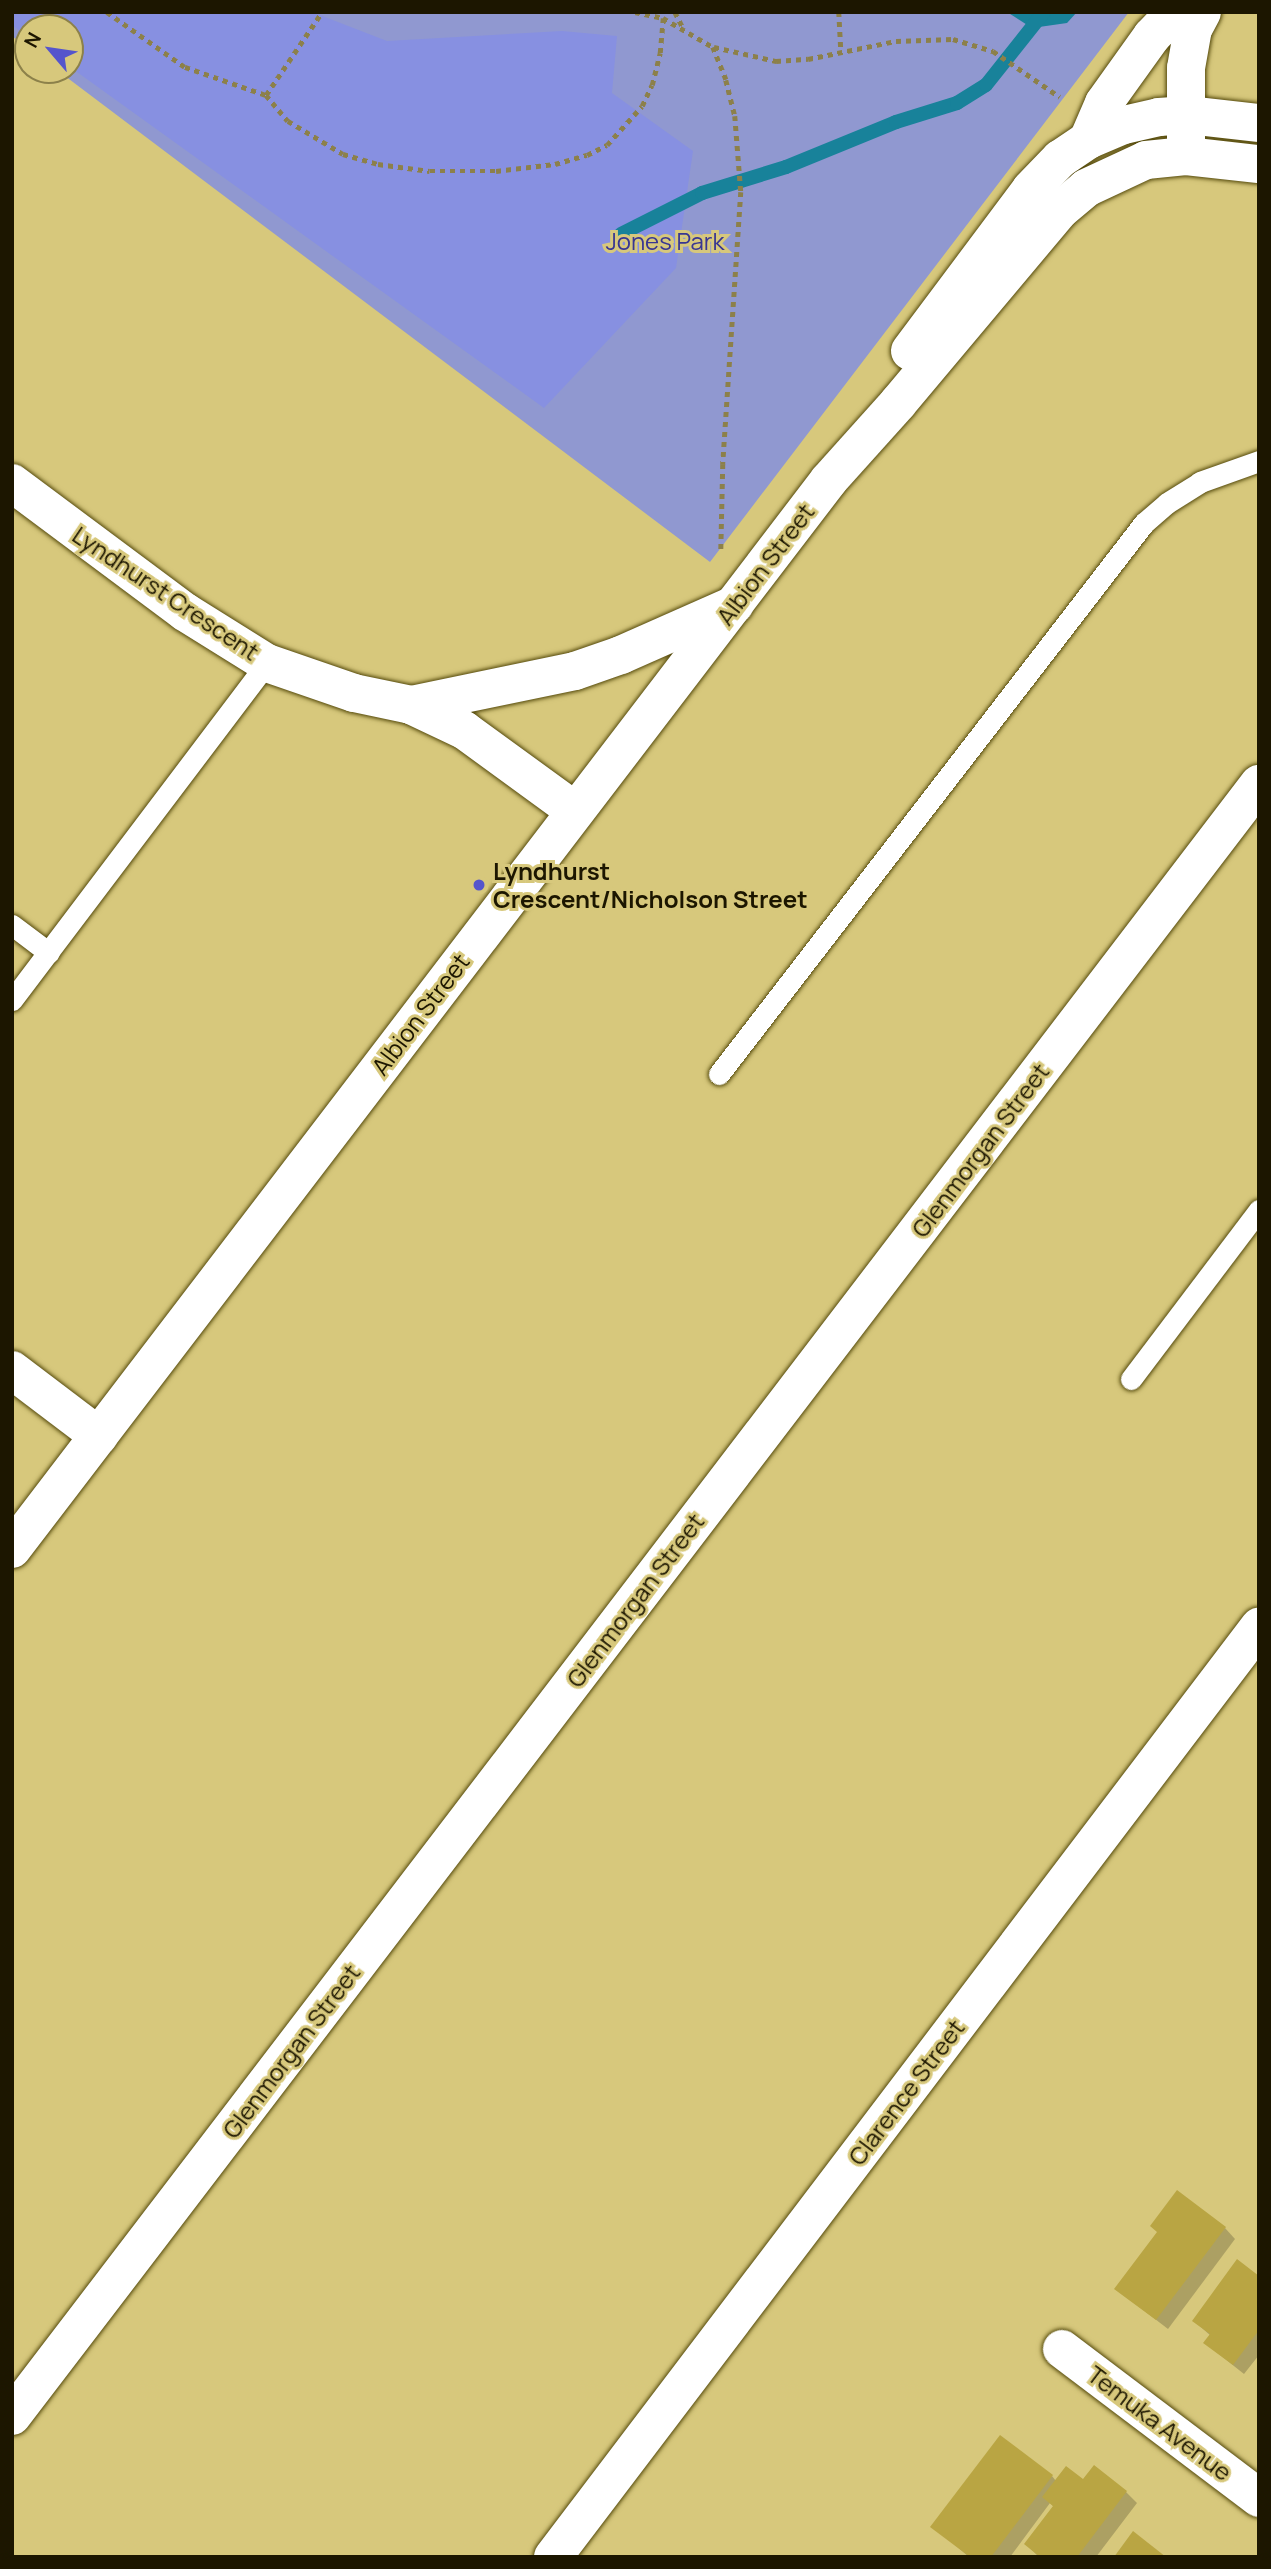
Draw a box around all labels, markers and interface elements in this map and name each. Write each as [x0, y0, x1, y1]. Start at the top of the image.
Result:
north arrow [14, 14, 84, 84]
text: N [18, 28, 47, 52]
park label: Jones Park [606, 227, 724, 255]
street label: Albion Street [710, 498, 820, 630]
street label: Lyndhurst Crescent [67, 520, 265, 666]
place label: Lyndhurst Crescent/Nicholson Street [493, 857, 808, 913]
marker: Lyndhurst Crescent/Nicholson Street [471, 877, 487, 893]
street label: Albion Street [365, 948, 475, 1080]
street label: Glenmorgan Street [905, 1057, 1055, 1243]
street label: Glenmorgan Street [560, 1507, 710, 1693]
street label: Glenmorgan Street [216, 1958, 366, 2144]
street label: Clarence Street [842, 2014, 970, 2170]
street label: Temuka Avenue [1082, 2359, 1238, 2487]

